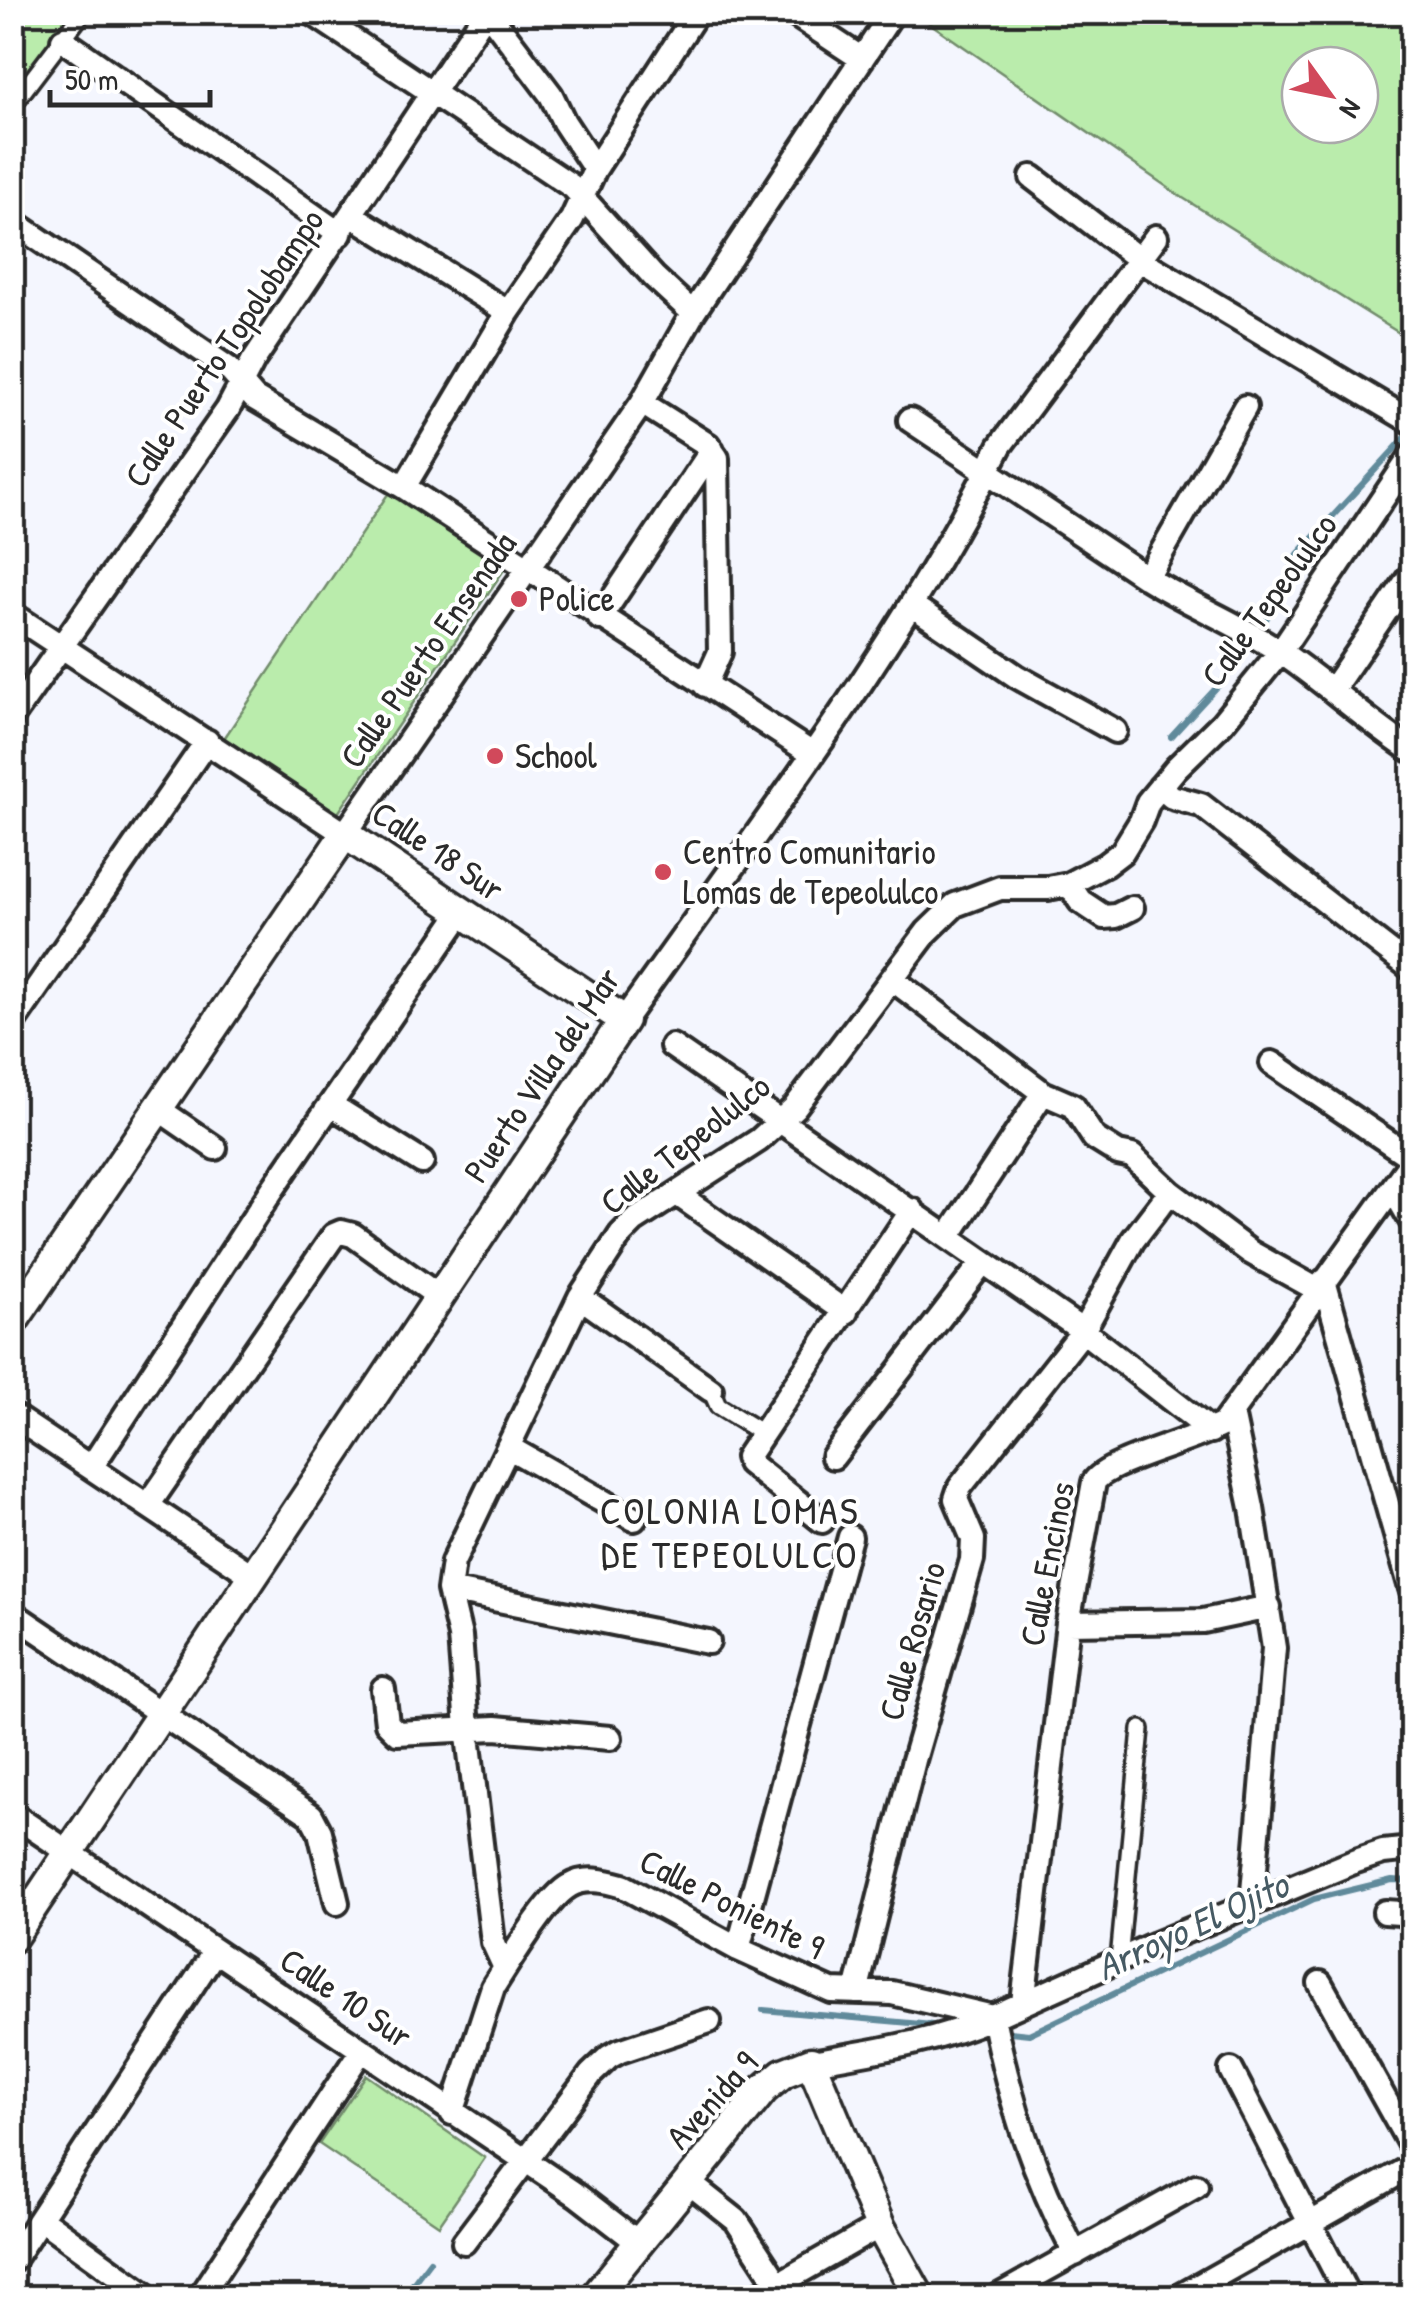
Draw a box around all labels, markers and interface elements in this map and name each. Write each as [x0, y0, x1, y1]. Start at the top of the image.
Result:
scale bar [50, 45, 210, 107]
north arrow [1280, 45, 1380, 145]
text: 50 m [65, 59, 118, 99]
text: N [1331, 92, 1371, 125]
street label: Calle Puerto Topolobampo [113, 199, 334, 496]
street label: Calle Tepeolulco [1190, 504, 1347, 696]
street label: Calle Puerto Ensenada [329, 522, 527, 777]
place label: Police [539, 575, 615, 622]
marker: Police [508, 588, 530, 610]
place label: School [515, 732, 598, 779]
marker: School [484, 745, 506, 767]
street label: Calle 18 Sur [363, 789, 513, 912]
place label: Centro Comunitario Lomas de Tepeolulco [683, 828, 938, 915]
marker: Centro Comunitario Lomas de Tepeolulco [652, 861, 674, 883]
street label: Puerto Villa del Mar [452, 958, 631, 1191]
street label: Calle Tepeolulco [590, 1062, 779, 1225]
street label: Calle Encinos [1008, 1478, 1085, 1650]
district label: COLONIA LOMAS DE TEPEOLULCO [600, 1484, 860, 1580]
street label: Calle Rosario [867, 1556, 957, 1725]
street label: Calle Poniente 9 [632, 1837, 833, 1970]
water label: Arroyo El Ojito [1087, 1857, 1298, 1992]
street label: Calle 10 Sur [271, 1936, 422, 2059]
street label: Avenida 9 [655, 2040, 768, 2159]

